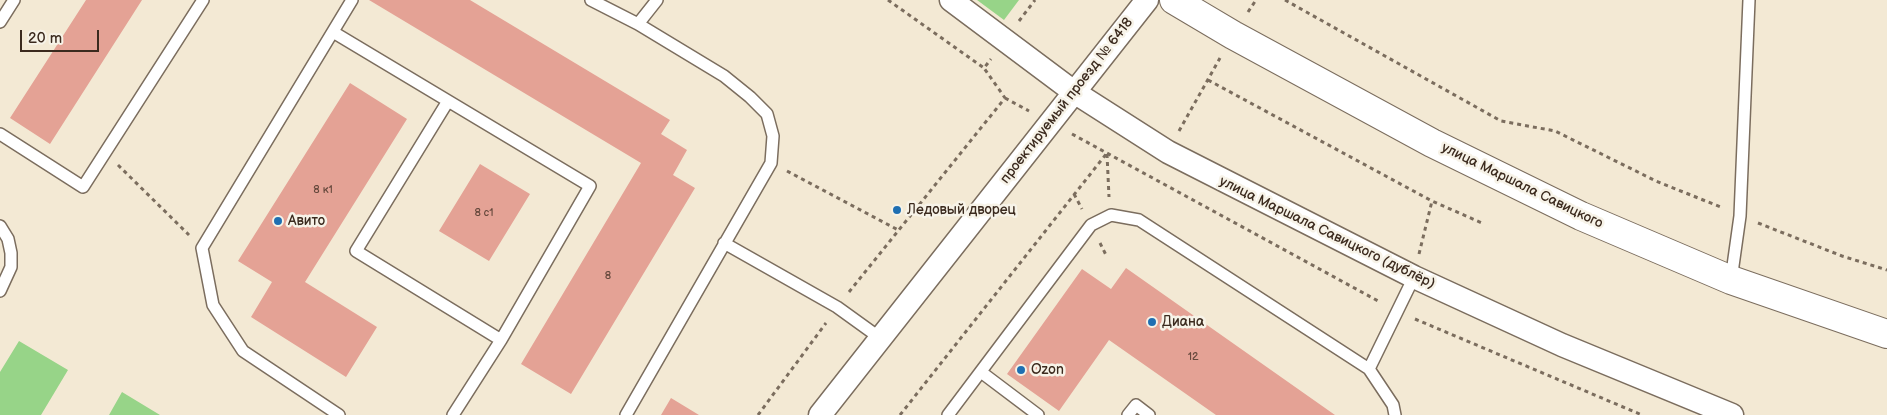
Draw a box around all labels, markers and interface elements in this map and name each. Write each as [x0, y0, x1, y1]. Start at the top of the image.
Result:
street label: проектируемый проезд № 6418 [997, 15, 1137, 187]
scale bar [22, 20, 101, 52]
text: 20 m [28, 29, 62, 48]
street label: улица Маршала Савицкого [1439, 140, 1605, 232]
street label: улица Маршала Савицкого (дублёр) [1216, 173, 1438, 293]
house number: 8 к1 [313, 183, 333, 197]
place label: Ледовый дворец [907, 202, 1016, 218]
marker: Ледовый дворец [891, 204, 903, 216]
house number: 8 с1 [474, 206, 494, 220]
place label: Авито [288, 213, 325, 229]
marker: Авито [272, 215, 284, 227]
house number: 8 [605, 269, 611, 283]
place label: Диана [1162, 314, 1204, 330]
marker: Диана [1146, 316, 1158, 328]
house number: 12 [1188, 350, 1198, 364]
place label: Ozon [1031, 362, 1064, 378]
marker: Ozon [1015, 364, 1027, 376]

